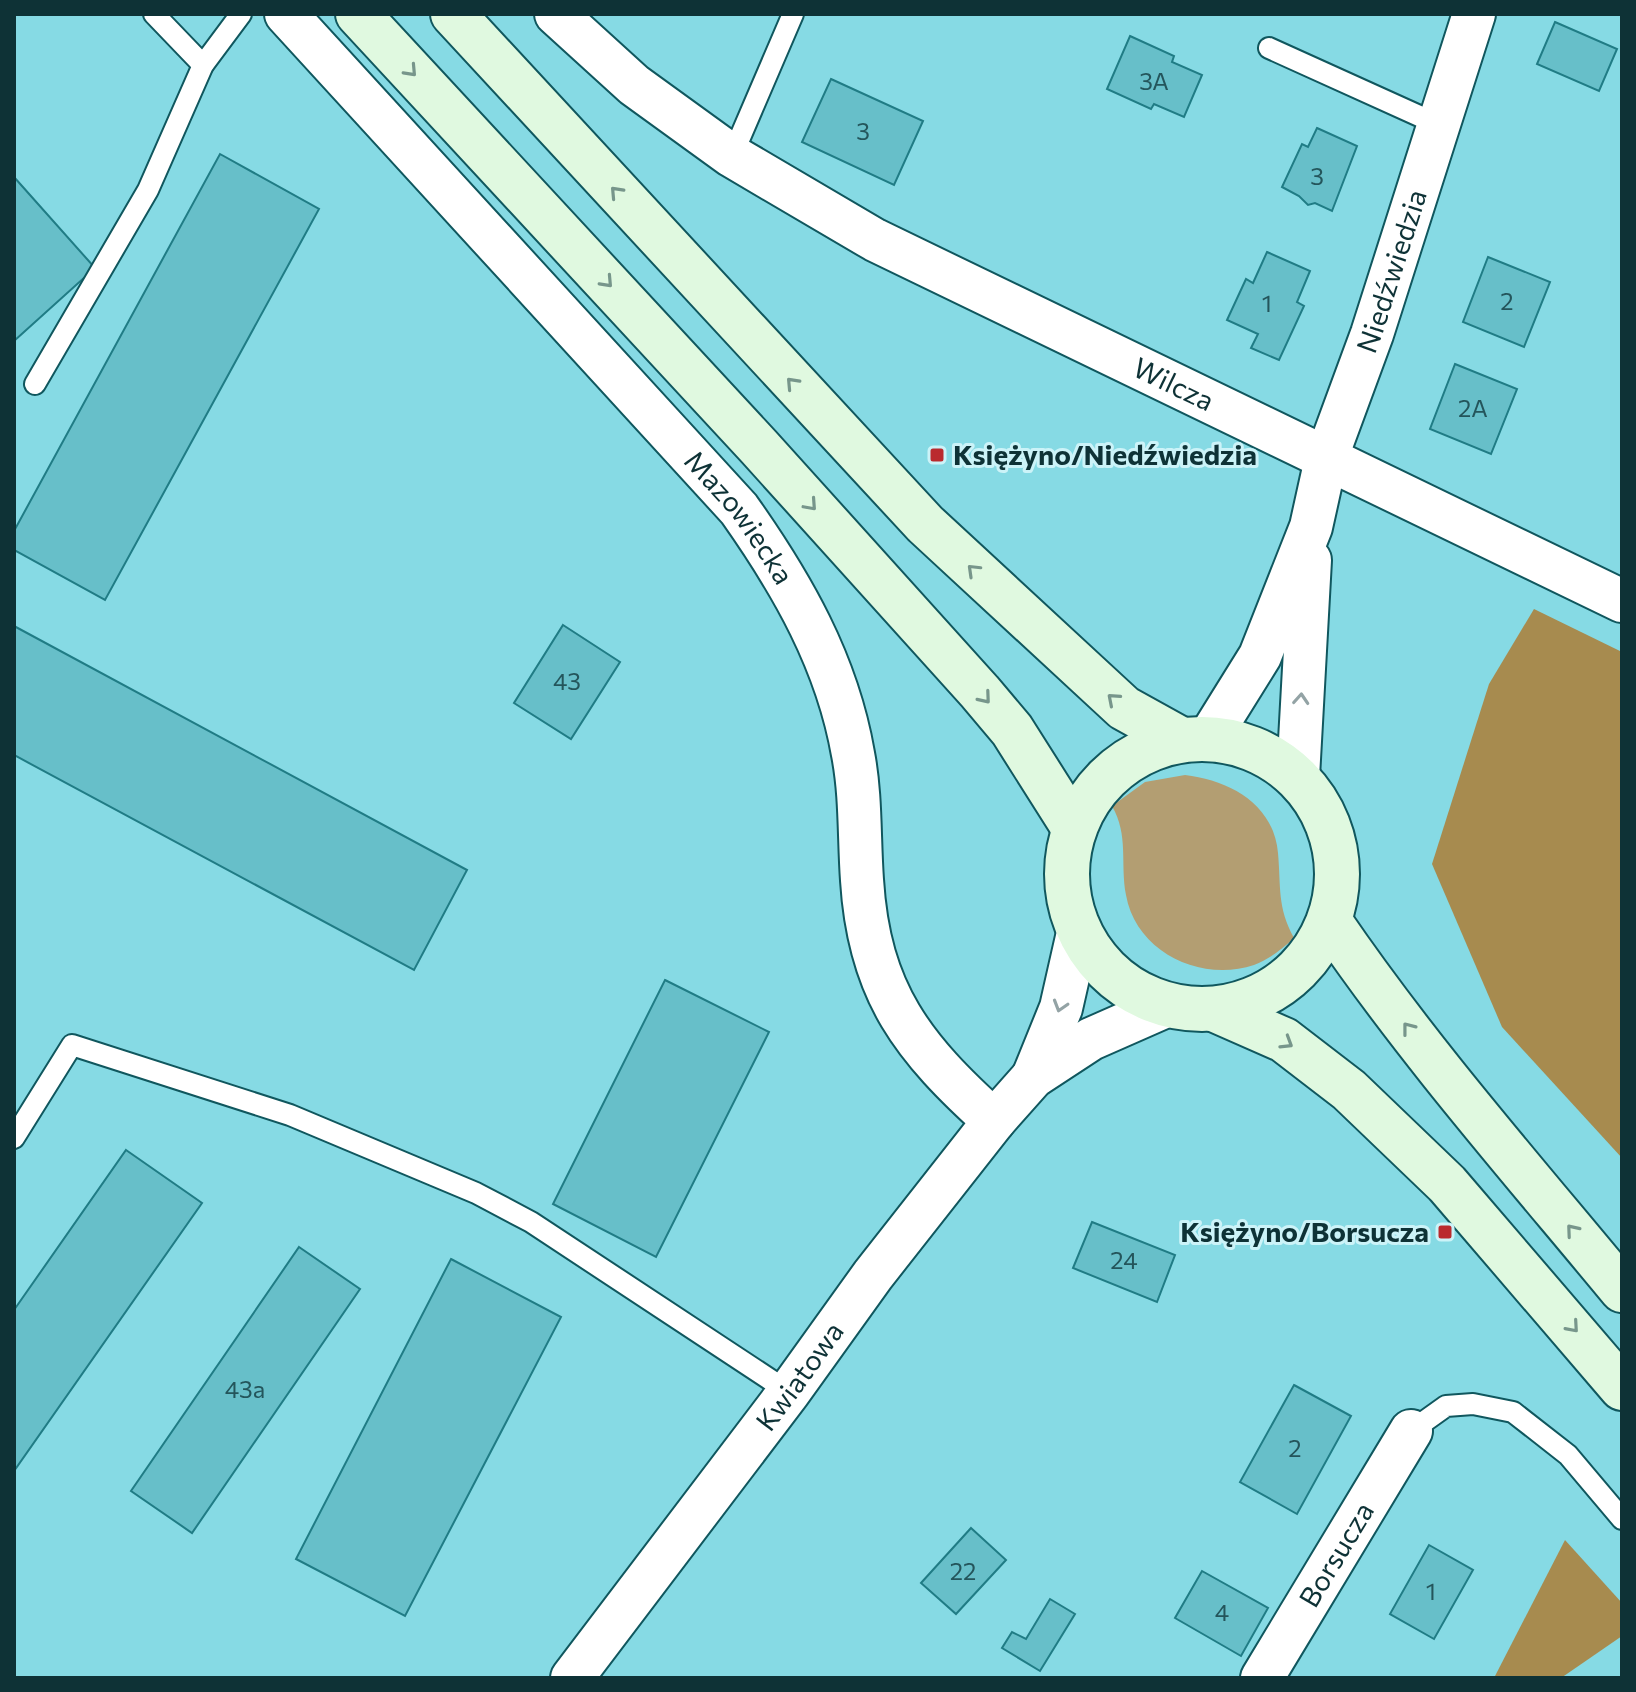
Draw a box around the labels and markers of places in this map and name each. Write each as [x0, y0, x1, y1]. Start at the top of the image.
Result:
place label: Księżyno/Niedźwiedzia [953, 437, 1257, 471]
marker: Księżyno/Niedźwiedzia [928, 446, 946, 464]
place label: Księżyno/Borsucza [1180, 1214, 1429, 1248]
marker: Księżyno/Borsucza [1436, 1223, 1454, 1241]

